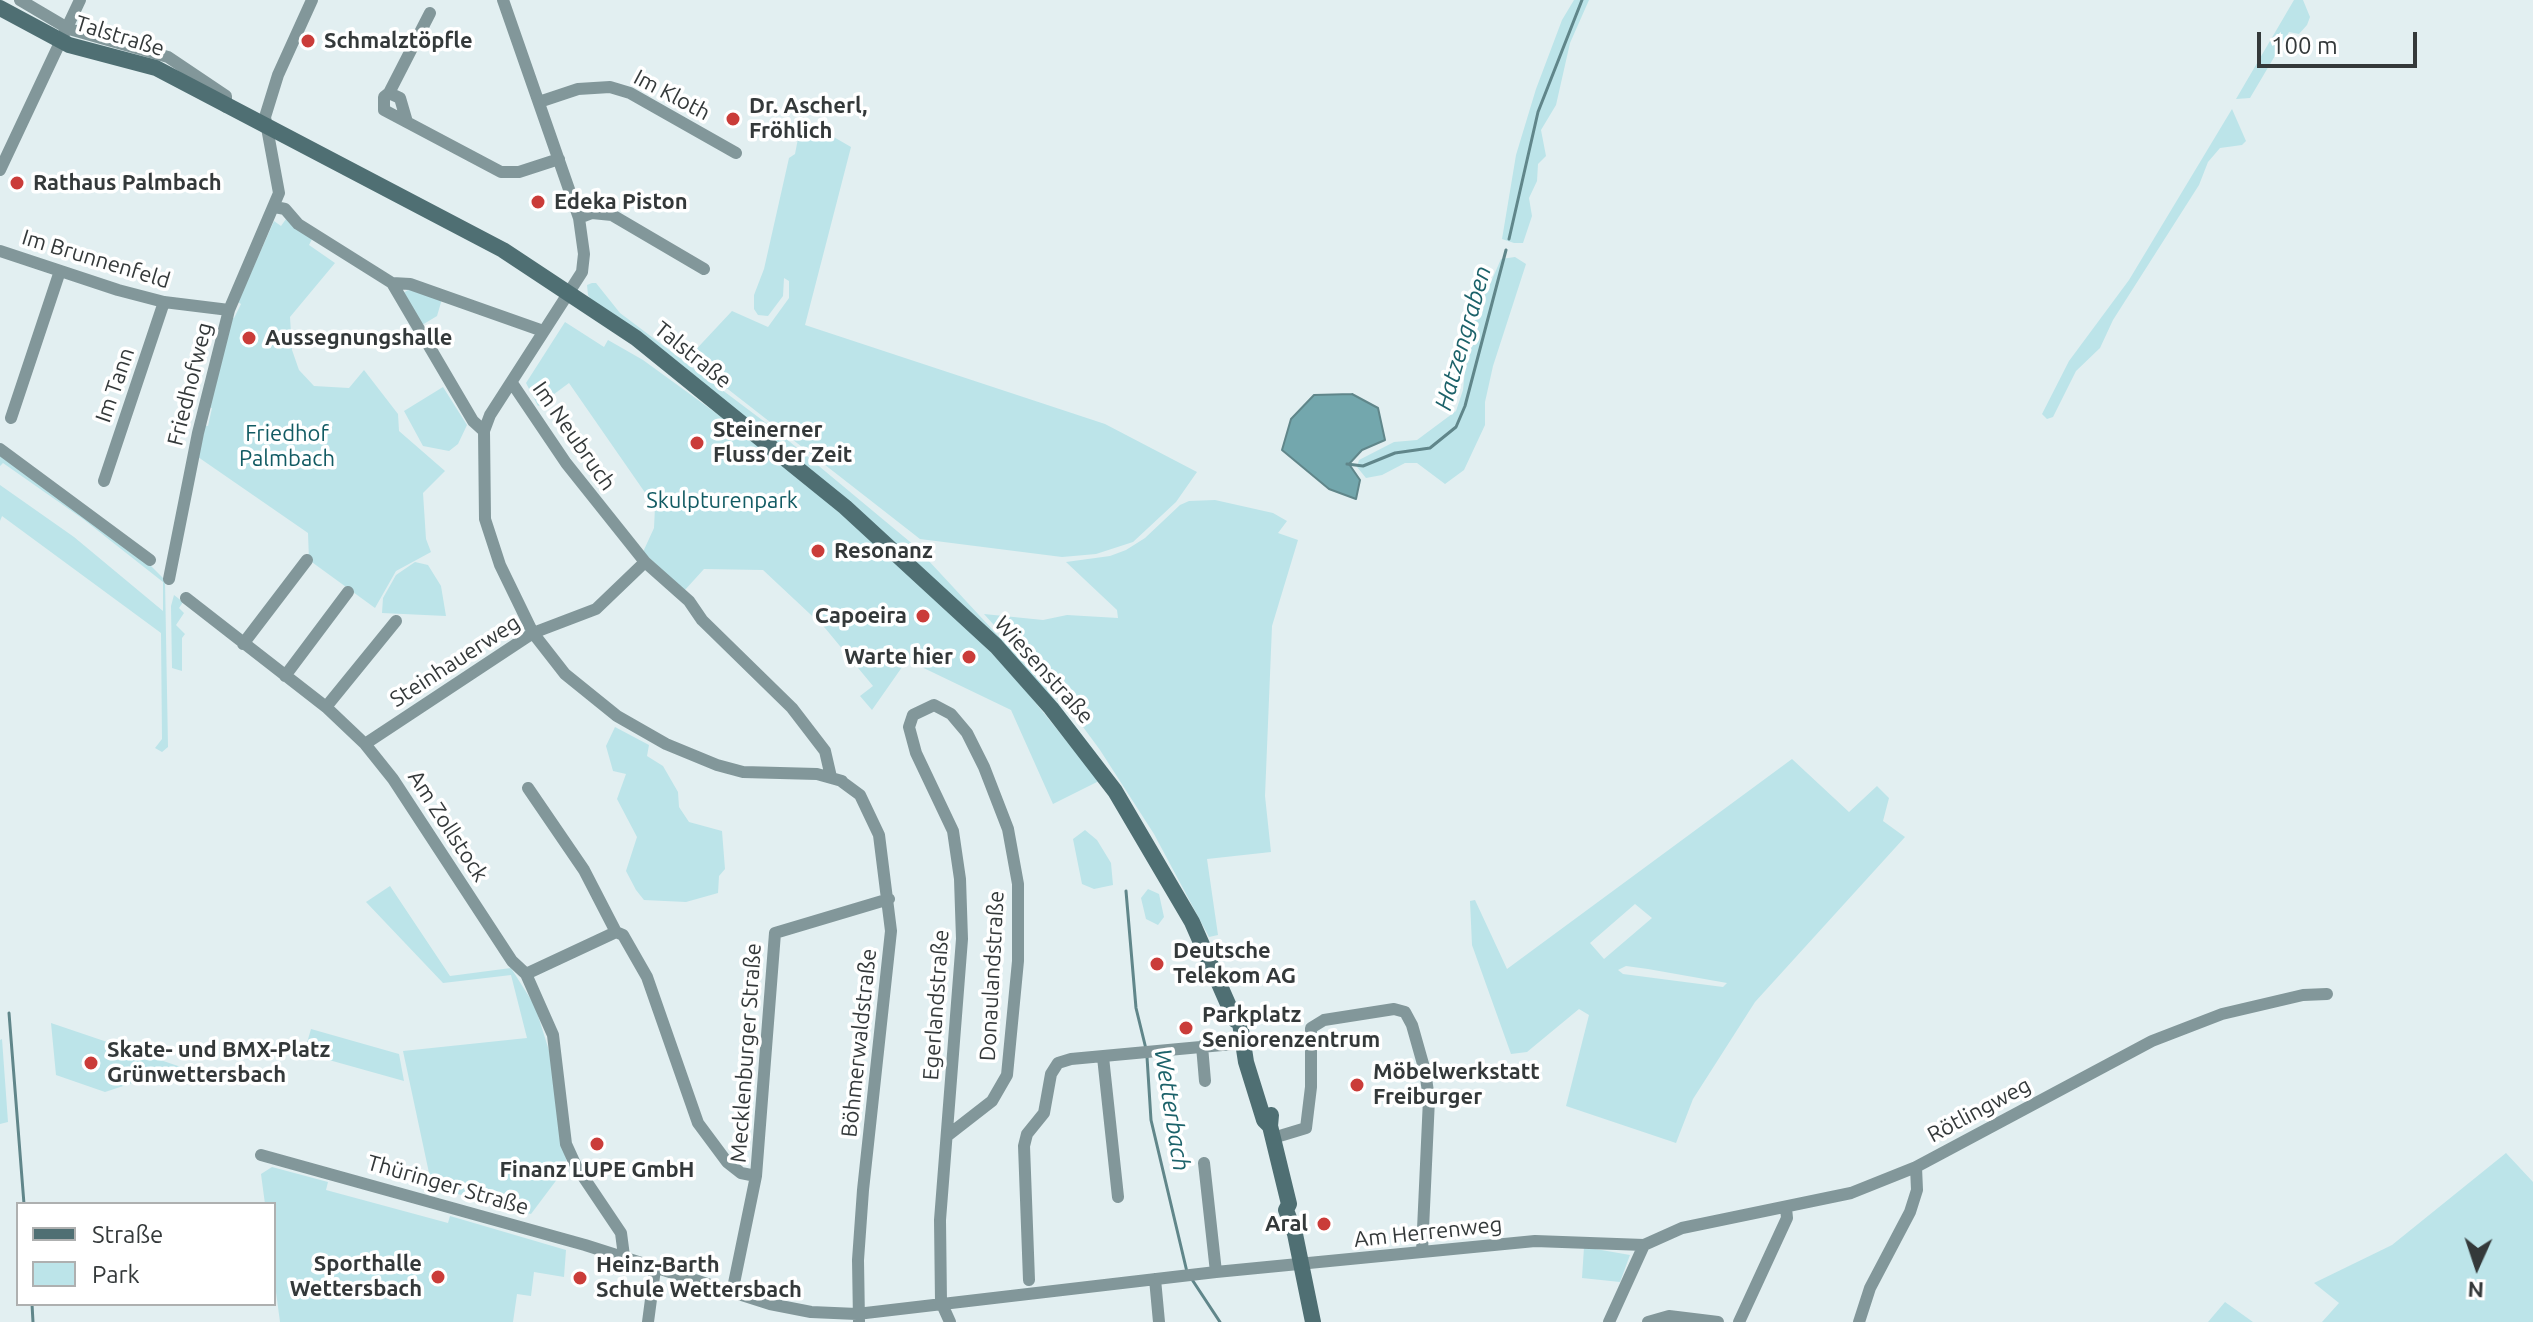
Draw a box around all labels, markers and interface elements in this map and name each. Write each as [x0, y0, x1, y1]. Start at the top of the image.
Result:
street label: Talstraße [72, 10, 168, 62]
scale bar [2261, 16, 2421, 66]
place label: Schmalztöpfle [324, 28, 473, 54]
marker: Schmalztöpfle [299, 32, 317, 50]
text: 100 m [2271, 32, 2338, 59]
street label: Im Kloth [629, 64, 715, 126]
place label: Dr. Ascherl, Fröhlich [749, 93, 867, 144]
marker: Dr. Ascherl, Fröhlich [724, 110, 742, 128]
place label: Rathaus Palmbach [33, 170, 222, 196]
marker: Rathaus Palmbach [8, 174, 26, 192]
place label: Edeka Piston [554, 189, 688, 215]
marker: Edeka Piston [529, 193, 547, 211]
street label: Im Brunnenfeld [19, 224, 173, 294]
water label: Hatzengraben [1429, 263, 1497, 413]
street label: Talstraße [649, 316, 737, 394]
street label: Friedhofweg [162, 320, 218, 448]
place label: Aussegnungshalle [265, 325, 453, 351]
marker: Aussegnungshalle [240, 329, 258, 347]
street label: Im Tann [90, 344, 140, 426]
street label: Im Neubruch [527, 377, 621, 495]
place label: Steinerner Fluss der Zeit [713, 417, 852, 468]
park label: Friedhof Palmbach [239, 421, 335, 472]
marker: Steinerner Fluss der Zeit [688, 434, 706, 452]
park label: Skulpturenpark [646, 488, 798, 514]
place label: Resonanz [834, 538, 933, 564]
marker: Resonanz [809, 542, 827, 560]
place label: Capoeira [815, 603, 907, 629]
marker: Capoeira [914, 607, 932, 625]
street label: Steinhauerweg [385, 609, 525, 713]
street label: Wiesenstraße [989, 611, 1099, 729]
place label: Warte hier [844, 644, 953, 670]
marker: Warte hier [960, 648, 978, 666]
street label: Am Zollstock [402, 765, 494, 887]
street label: Donaulandstraße [974, 890, 1010, 1062]
street label: Egerlandstraße [918, 929, 954, 1081]
place label: Deutsche Telekom AG [1173, 938, 1296, 990]
street label: Mecklenburger Straße [725, 942, 767, 1164]
street label: Böhmerwaldstraße [836, 947, 882, 1139]
marker: Deutsche Telekom AG [1148, 955, 1166, 973]
place label: Parkplatz Seniorenzentrum [1202, 1002, 1380, 1054]
marker: Parkplatz Seniorenzentrum [1177, 1019, 1195, 1037]
place label: Skate- und BMX-Platz Grünwettersbach [107, 1037, 330, 1088]
water label: Wetterbach [1148, 1047, 1196, 1173]
marker: Skate- und BMX-Platz Grünwettersbach [82, 1054, 100, 1072]
place label: Möbelwerkstatt Freiburger [1373, 1059, 1540, 1110]
street label: Rötlingweg [1923, 1072, 2035, 1148]
marker: Möbelwerkstatt Freiburger [1348, 1076, 1366, 1094]
marker: Finanz LUPE GmbH [588, 1135, 606, 1153]
street label: Thüringer Straße [364, 1149, 532, 1221]
place label: Finanz LUPE GmbH [499, 1157, 695, 1183]
legend [16, 1202, 276, 1306]
place label: Aral [1265, 1211, 1308, 1237]
street label: Am Herrenweg [1353, 1211, 1503, 1253]
marker: Aral [1315, 1215, 1333, 1233]
text: Straße [92, 1221, 163, 1248]
north arrow [2437, 1226, 2517, 1306]
place label: Sporthalle Wettersbach [290, 1251, 422, 1302]
place label: Heinz-Barth Schule Wettersbach [596, 1252, 802, 1304]
text: Park [92, 1261, 140, 1288]
marker: Sporthalle Wettersbach [429, 1268, 447, 1286]
marker: Heinz-Barth Schule Wettersbach [571, 1269, 589, 1287]
text: N [2467, 1278, 2485, 1303]

